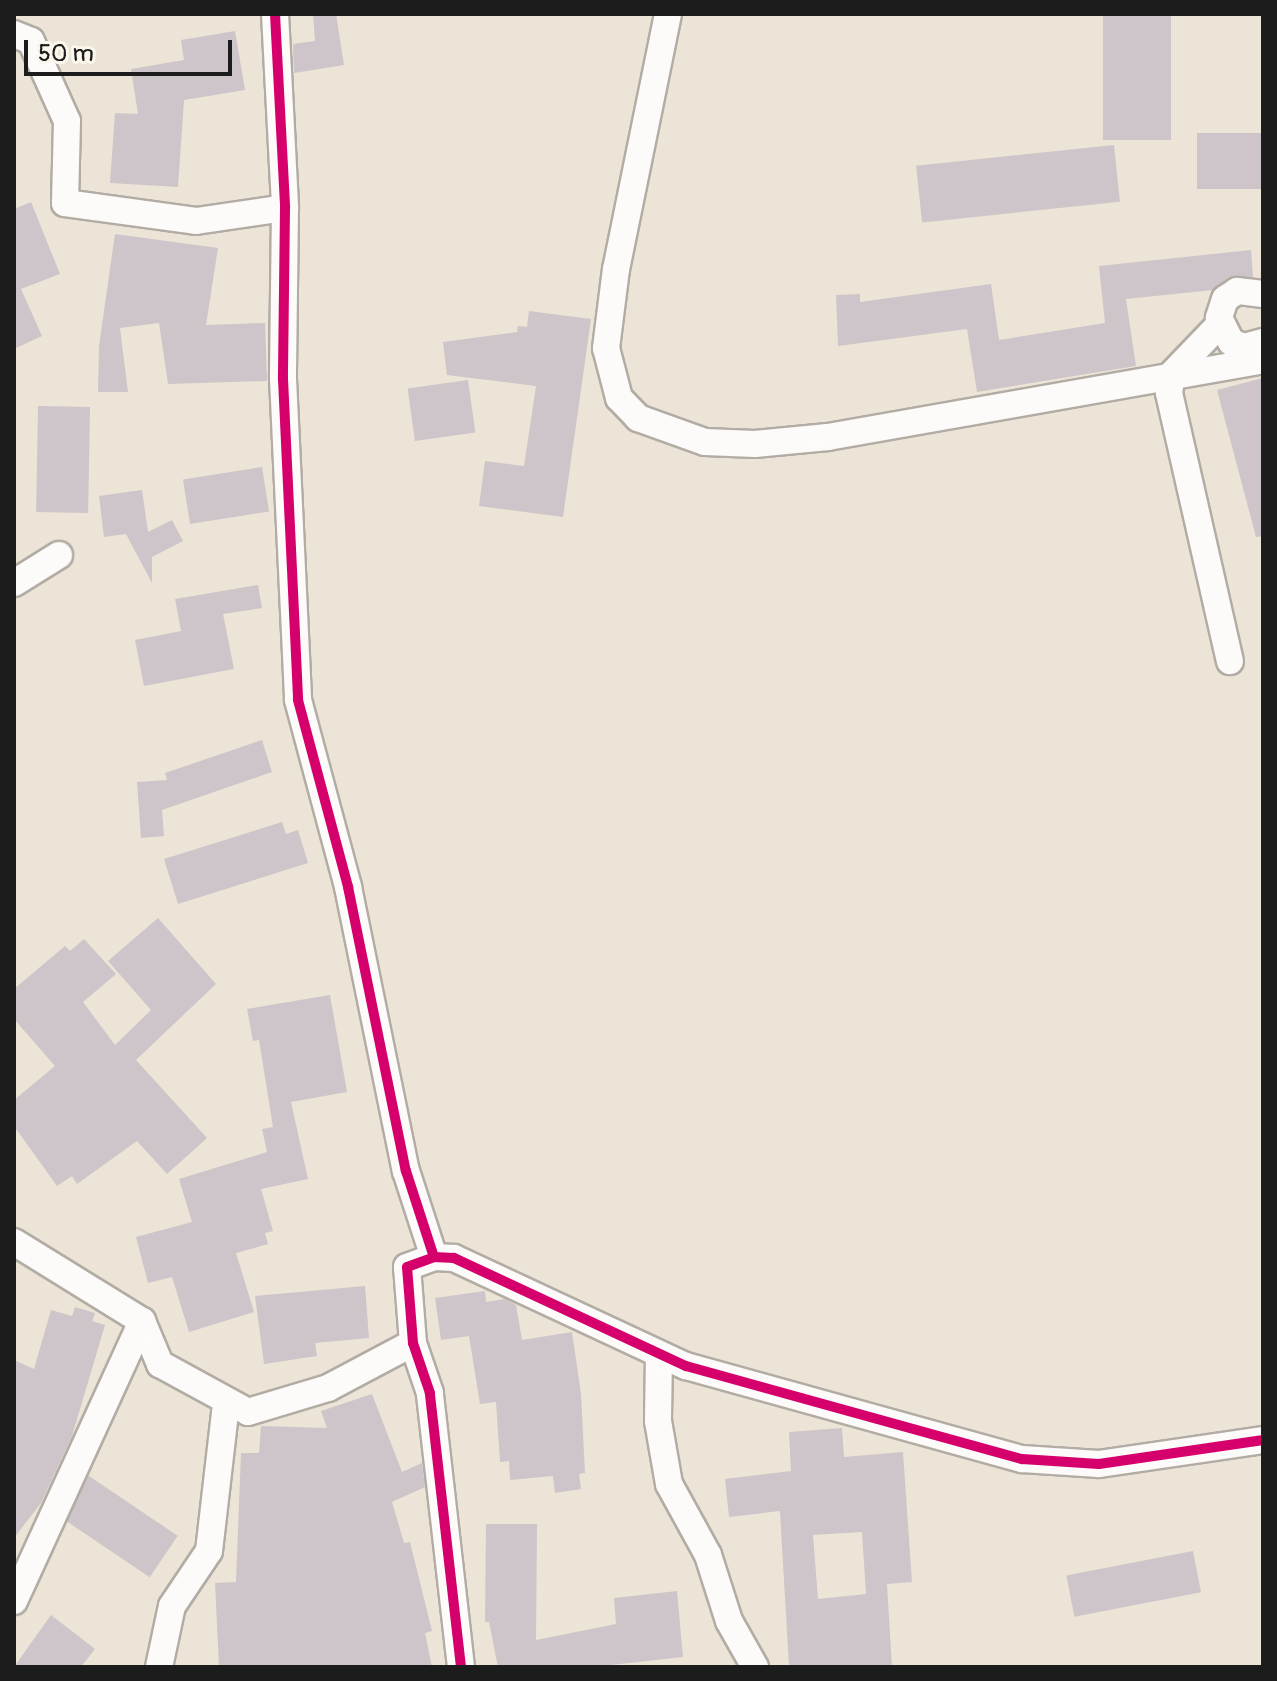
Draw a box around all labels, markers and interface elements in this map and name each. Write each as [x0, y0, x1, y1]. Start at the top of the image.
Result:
scale bar [28, 24, 236, 74]
text: 50 m [38, 39, 94, 68]

